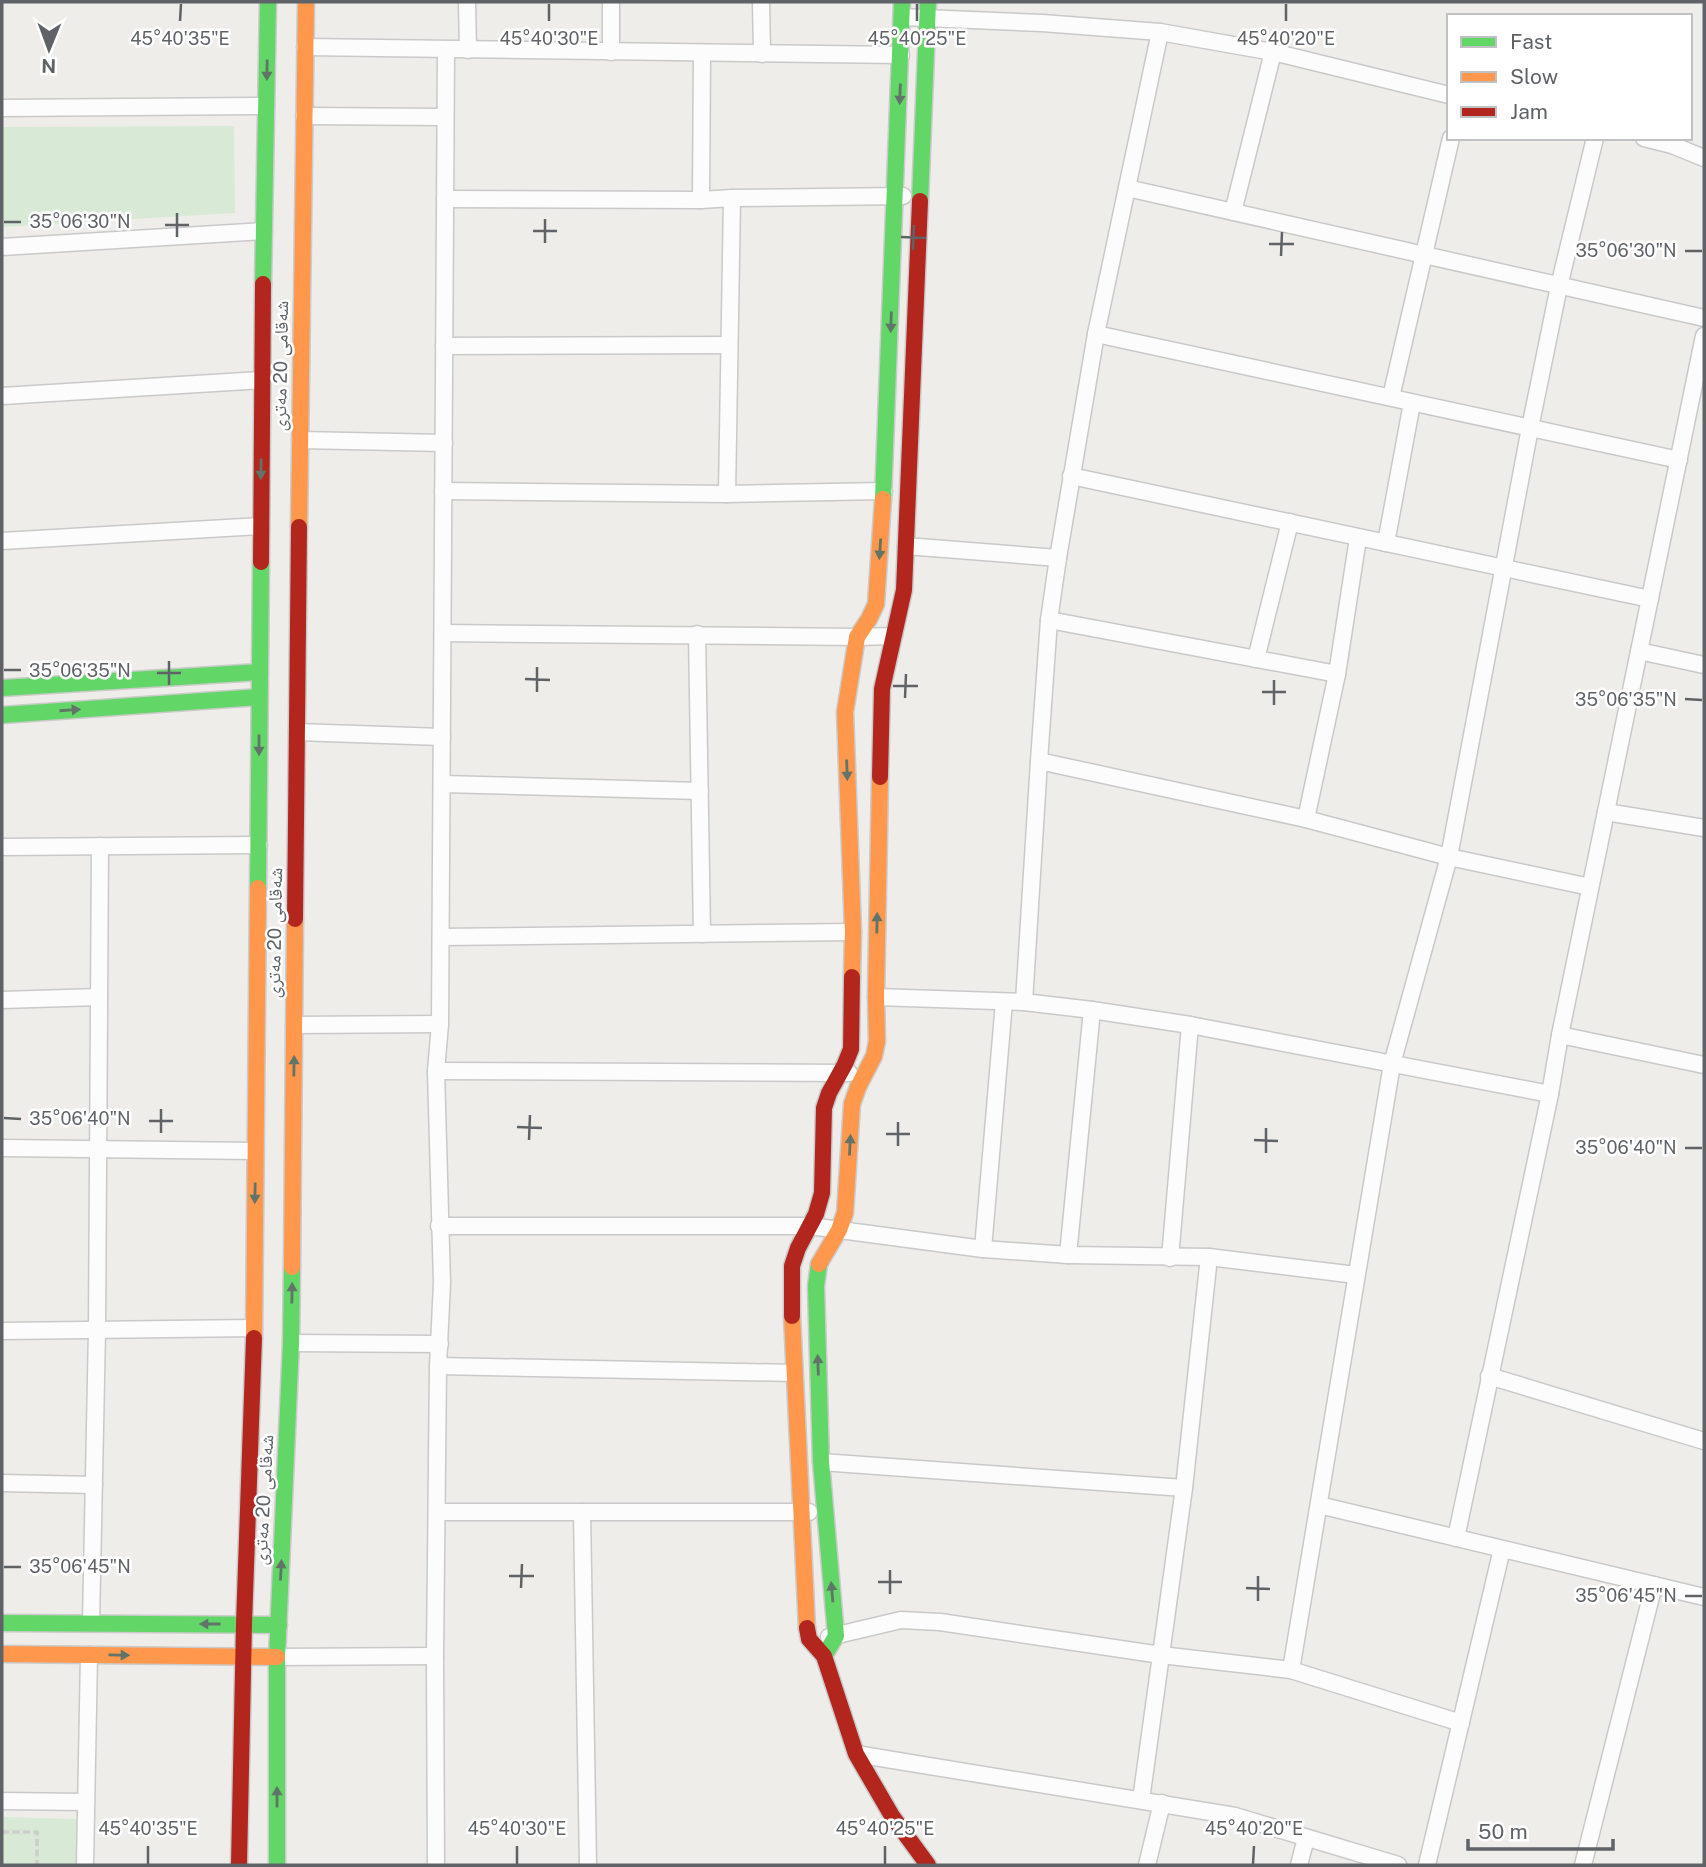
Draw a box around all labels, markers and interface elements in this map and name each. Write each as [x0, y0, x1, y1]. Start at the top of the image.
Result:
north arrow [14, 14, 84, 84]
legend [1447, 14, 1692, 140]
text: 45°40'35"E [130, 28, 230, 49]
text: 45°40'30"E [500, 28, 598, 49]
text: 45°40'25"E [868, 28, 966, 49]
text: 45°40'20"E [1237, 28, 1335, 49]
text: Fast [1510, 29, 1552, 54]
text: N [41, 55, 56, 77]
one-way arrow [261, 59, 273, 81]
text: Slow [1510, 64, 1558, 89]
one-way arrow [894, 84, 905, 106]
text: Jam [1510, 99, 1548, 124]
text: 35°06'30"N [29, 211, 131, 232]
text: 35°06'30"N [1575, 240, 1677, 261]
street label: شەقامی 20 مەتری [268, 300, 293, 432]
one-way arrow [885, 311, 896, 333]
one-way arrow [256, 458, 267, 480]
one-way arrow [874, 538, 885, 560]
text: 35°06'35"N [29, 660, 131, 681]
text: 35°06'35"N [1575, 689, 1677, 710]
one-way arrow [59, 704, 81, 715]
one-way arrow [253, 735, 265, 757]
one-way arrow [841, 759, 852, 781]
street label: شەقامی 20 مەتری [262, 867, 287, 999]
one-way arrow [871, 911, 883, 933]
one-way arrow [288, 1055, 300, 1077]
text: 35°06'40"N [29, 1108, 131, 1129]
one-way arrow [844, 1133, 855, 1155]
text: 35°06'40"N [1575, 1137, 1677, 1158]
one-way arrow [249, 1183, 261, 1205]
one-way arrow [286, 1282, 298, 1304]
one-way arrow [813, 1354, 824, 1376]
street label: شەقامی 20 مەتری [249, 1434, 278, 1566]
text: 35°06'45"N [29, 1556, 131, 1577]
one-way arrow [276, 1558, 287, 1580]
one-way arrow [826, 1581, 837, 1603]
text: 35°06'45"N [1575, 1585, 1677, 1606]
one-way arrow [199, 1618, 221, 1630]
one-way arrow [108, 1650, 130, 1661]
one-way arrow [271, 1786, 283, 1808]
scale bar [1468, 1808, 1613, 1852]
text: 45°40'35"E [98, 1818, 198, 1839]
text: 45°40'30"E [468, 1818, 566, 1839]
text: 45°40'25"E [836, 1818, 934, 1839]
text: 45°40'20"E [1205, 1818, 1303, 1839]
text: 50 m [1478, 1819, 1528, 1844]

